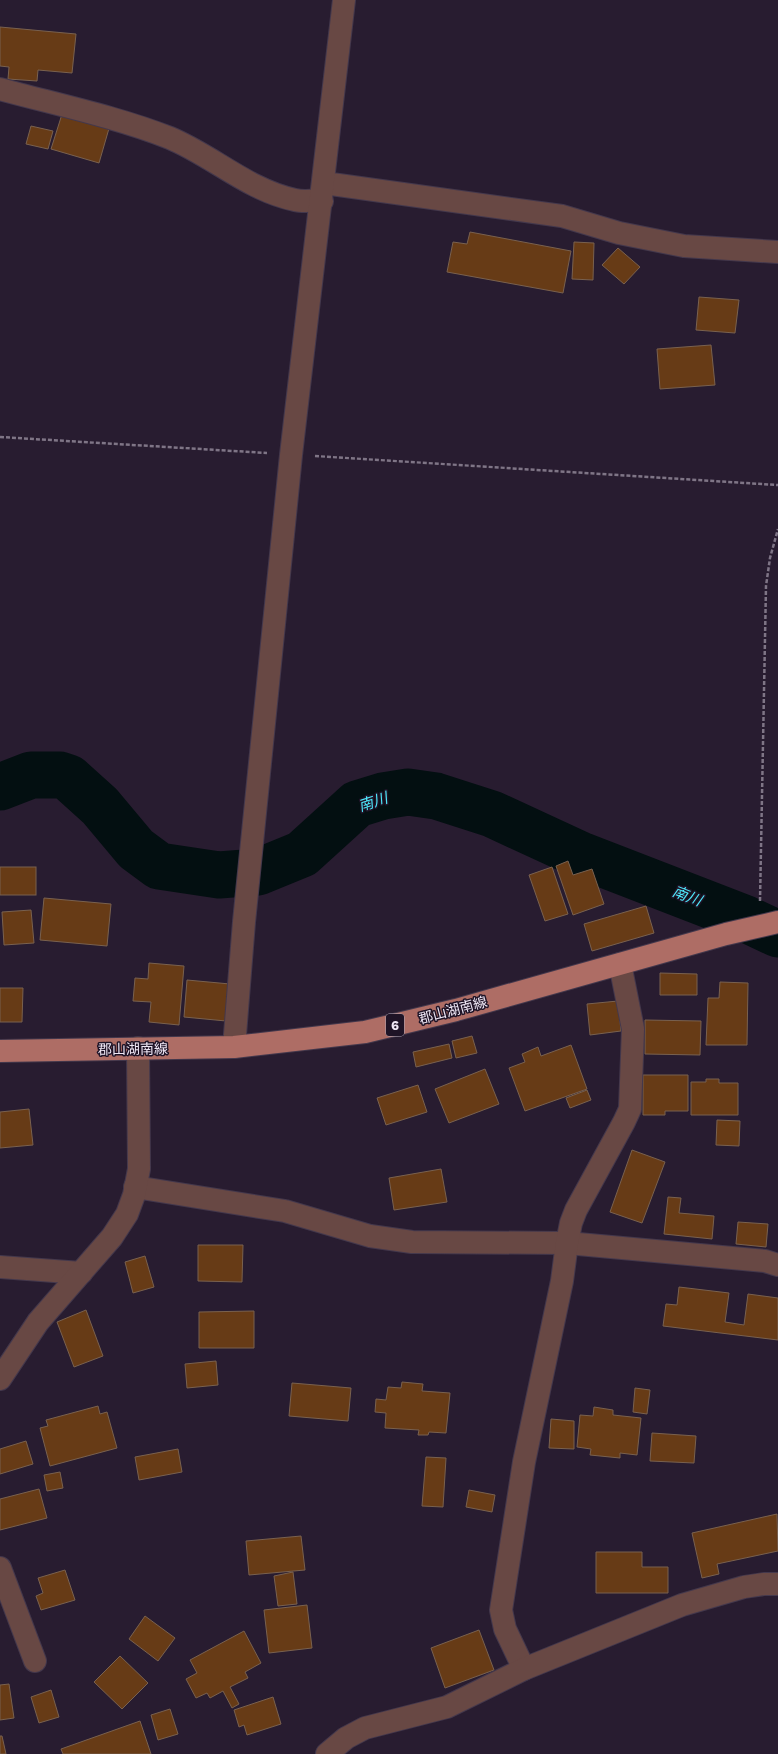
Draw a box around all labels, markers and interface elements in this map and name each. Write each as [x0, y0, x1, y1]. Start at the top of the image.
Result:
water label: 南川 [356, 788, 392, 815]
water label: 南川 [670, 882, 706, 910]
street label: 郡山湖南線 [417, 993, 489, 1027]
road number: 6 [386, 1014, 404, 1036]
street label: 郡山湖南線 [98, 1040, 168, 1058]

